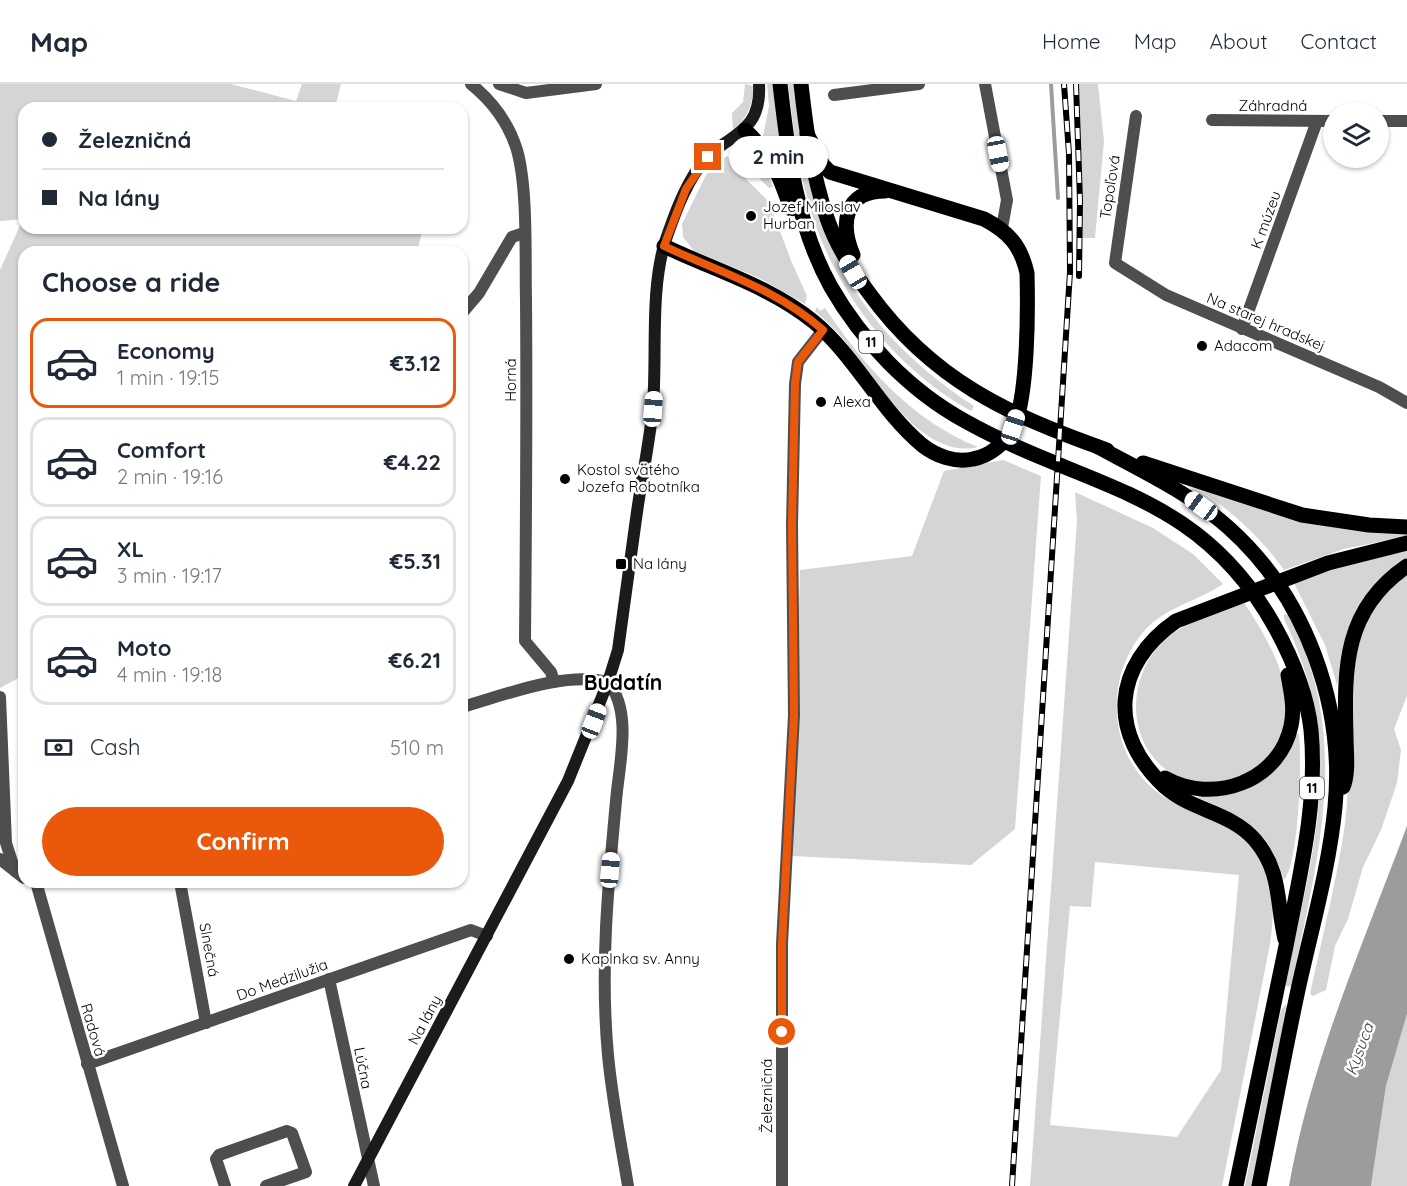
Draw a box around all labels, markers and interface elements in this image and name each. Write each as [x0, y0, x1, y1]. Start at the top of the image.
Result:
text: Map [30, 24, 88, 59]
text: Home [1042, 28, 1101, 54]
text: Map [1134, 28, 1177, 54]
text: About [1210, 28, 1268, 54]
text: Contact [1301, 28, 1377, 54]
street label: Záhradná [1239, 96, 1307, 115]
map controls [1323, 102, 1389, 168]
button: layers [1323, 102, 1389, 168]
text: Železničná [78, 126, 191, 154]
car [986, 135, 1010, 173]
callout: 2 min [729, 136, 828, 178]
route end [694, 143, 721, 170]
text: 2 min [752, 144, 805, 169]
street label: Topoľová [1095, 154, 1124, 220]
text: Na lány [78, 184, 160, 212]
street label: K múzeu [1246, 188, 1285, 251]
place label: Jozef Miloslav Hurban [763, 197, 861, 233]
marker: Jozef Miloslav Hurban [744, 209, 758, 223]
car [836, 252, 870, 292]
text: Choose a ride [42, 265, 220, 299]
street label: Na starej hradskej [1204, 288, 1328, 355]
road number: 11 [859, 331, 883, 353]
icon: car [45, 336, 99, 390]
place label: Adacom [1214, 336, 1272, 355]
text: Economy [117, 337, 215, 365]
marker: Adacom [1195, 339, 1209, 353]
text: €3.12 [390, 349, 441, 377]
street label: Horná [501, 358, 520, 402]
text: 1 min · 19:15 [117, 365, 219, 390]
car [643, 390, 663, 428]
place label: Alexa [833, 392, 871, 411]
marker: Alexa [814, 395, 828, 409]
car [999, 407, 1027, 447]
icon: car [45, 435, 99, 489]
text: Comfort [117, 436, 206, 464]
text: €4.22 [384, 448, 441, 476]
place label: Kostol svätého Jozefa Robotníka [577, 460, 700, 496]
text: 2 min · 19:16 [117, 464, 223, 489]
marker: Kostol svätého Jozefa Robotníka [558, 472, 572, 486]
car [1181, 488, 1221, 524]
icon: car [45, 534, 99, 588]
text: XL [117, 535, 144, 563]
text: €5.31 [390, 547, 441, 575]
place label: Na lány [633, 554, 687, 573]
marker: Na lány [614, 557, 628, 571]
text: 3 min · 19:17 [117, 563, 222, 588]
icon: car [45, 633, 99, 687]
text: Moto [117, 634, 171, 662]
text: €6.21 [388, 646, 441, 674]
text: 4 min · 19:18 [117, 662, 222, 687]
district label: Budatín [584, 669, 662, 695]
car [579, 701, 609, 741]
icon: cash [42, 731, 75, 764]
text: Cash [90, 733, 141, 761]
text: 510 m [390, 735, 444, 760]
road number: 11 [1300, 777, 1324, 799]
button: Confirm [42, 807, 444, 876]
car [599, 851, 621, 889]
street label: Slnečná [195, 921, 224, 978]
place label: Kaplnka sv. Anny [581, 949, 700, 968]
marker: Kaplnka sv. Anny [562, 952, 576, 966]
street label: Do Medzilužia [234, 954, 330, 1005]
street label: Na lány [404, 992, 446, 1048]
street label: Radová [77, 1001, 110, 1059]
route start [768, 1018, 795, 1045]
water label: Kysuca [1340, 1019, 1378, 1078]
street label: Lúčna [350, 1045, 377, 1090]
street label: Železničná [757, 1059, 776, 1133]

